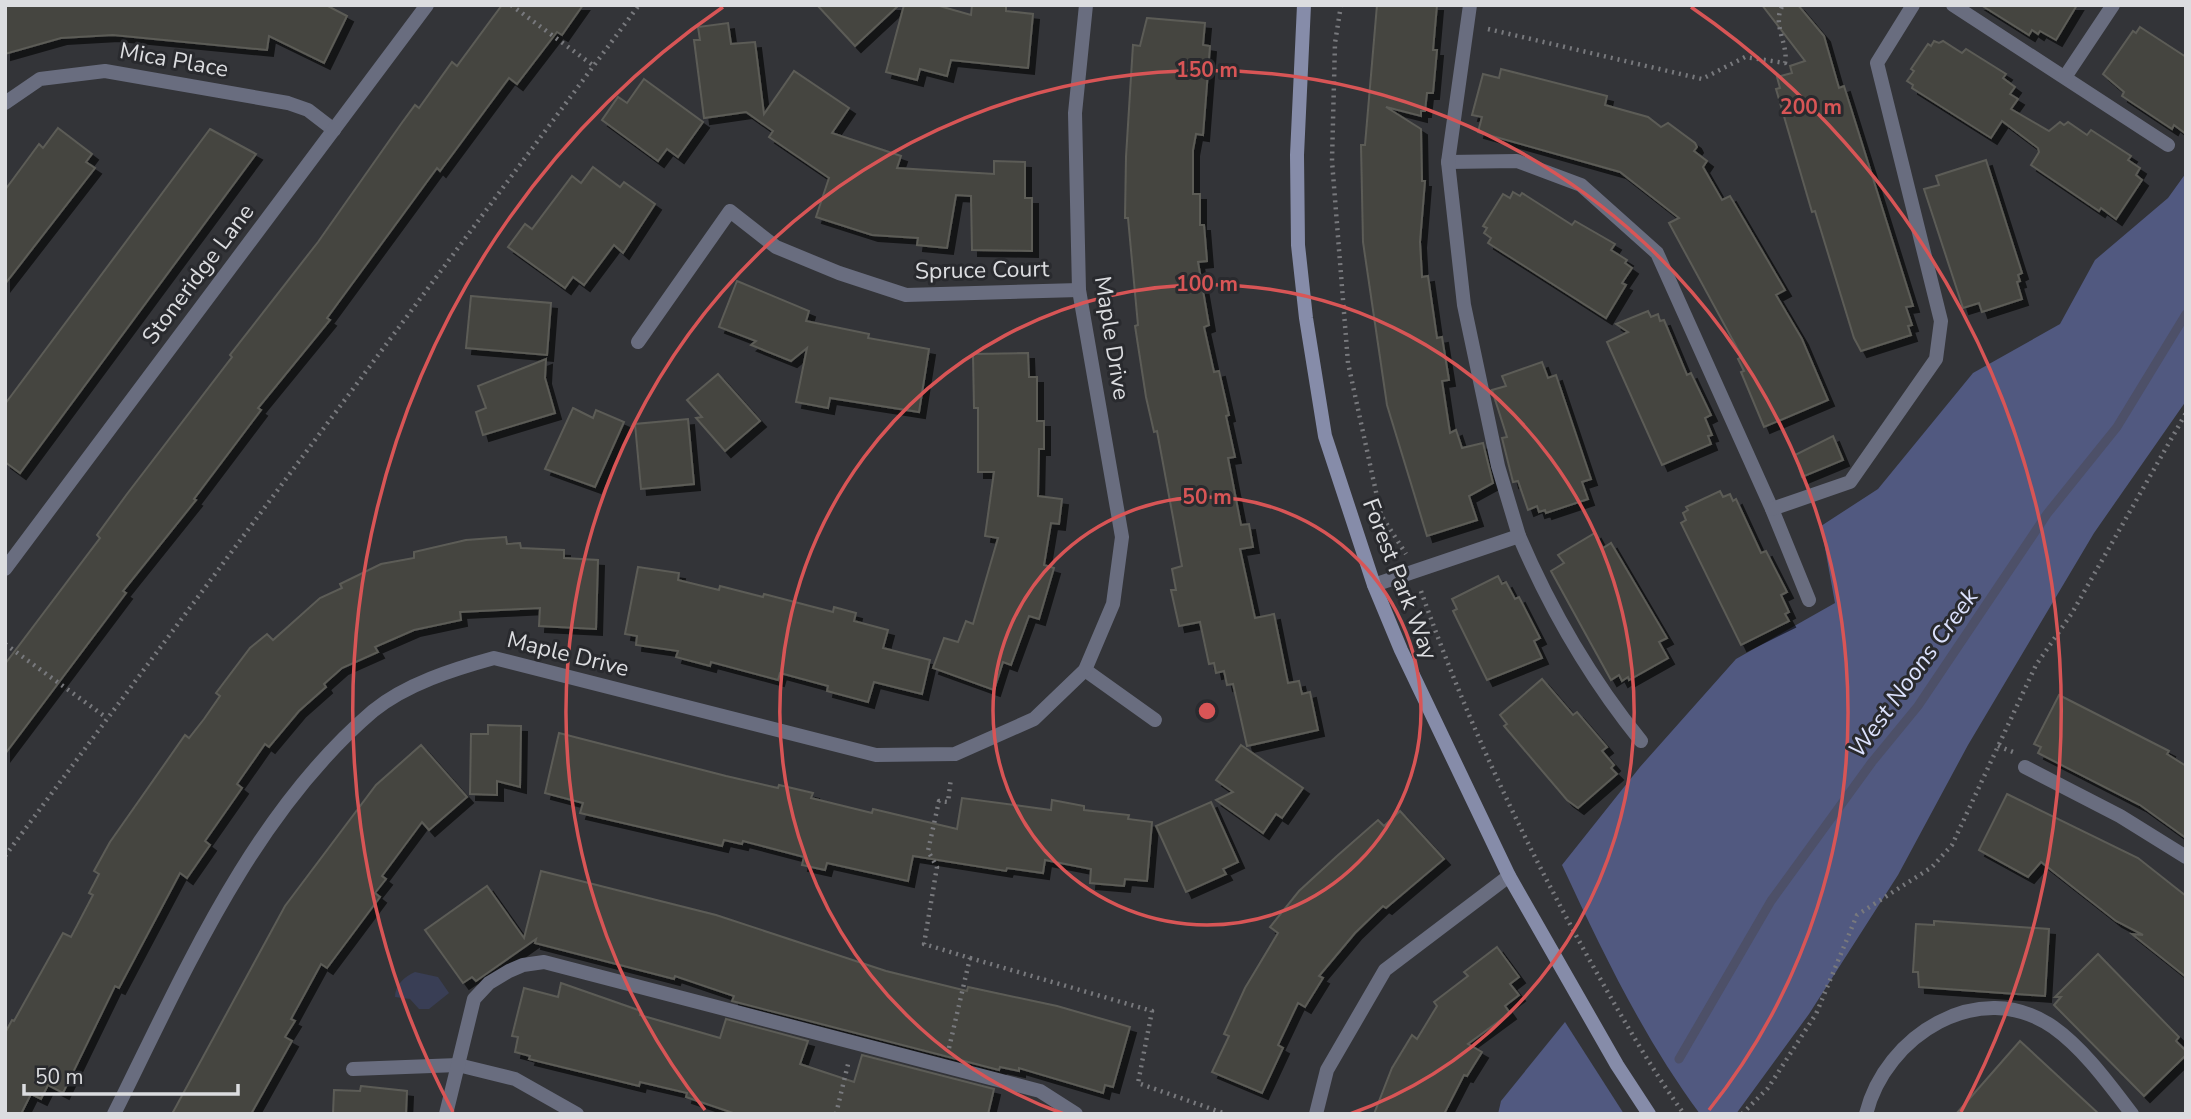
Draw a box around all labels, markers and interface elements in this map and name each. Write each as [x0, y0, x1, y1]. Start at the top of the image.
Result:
street label: Mica Place [117, 35, 231, 85]
text: 150 m [1176, 56, 1238, 84]
text: 200 m [1780, 93, 1842, 121]
street label: Stoneridge Lane [135, 197, 261, 351]
street label: Spruce Court [914, 253, 1050, 287]
text: 100 m [1176, 270, 1238, 298]
street label: Maple Drive [1087, 274, 1137, 402]
text: 50 m [1182, 483, 1232, 511]
street label: Forest Park Way [1355, 494, 1445, 664]
water label: West Noons Creek [1841, 581, 1986, 764]
street label: Maple Drive [504, 624, 632, 684]
centre of rings [1195, 699, 1219, 723]
scale bar [24, 1052, 238, 1096]
text: 50 m [35, 1063, 84, 1091]

